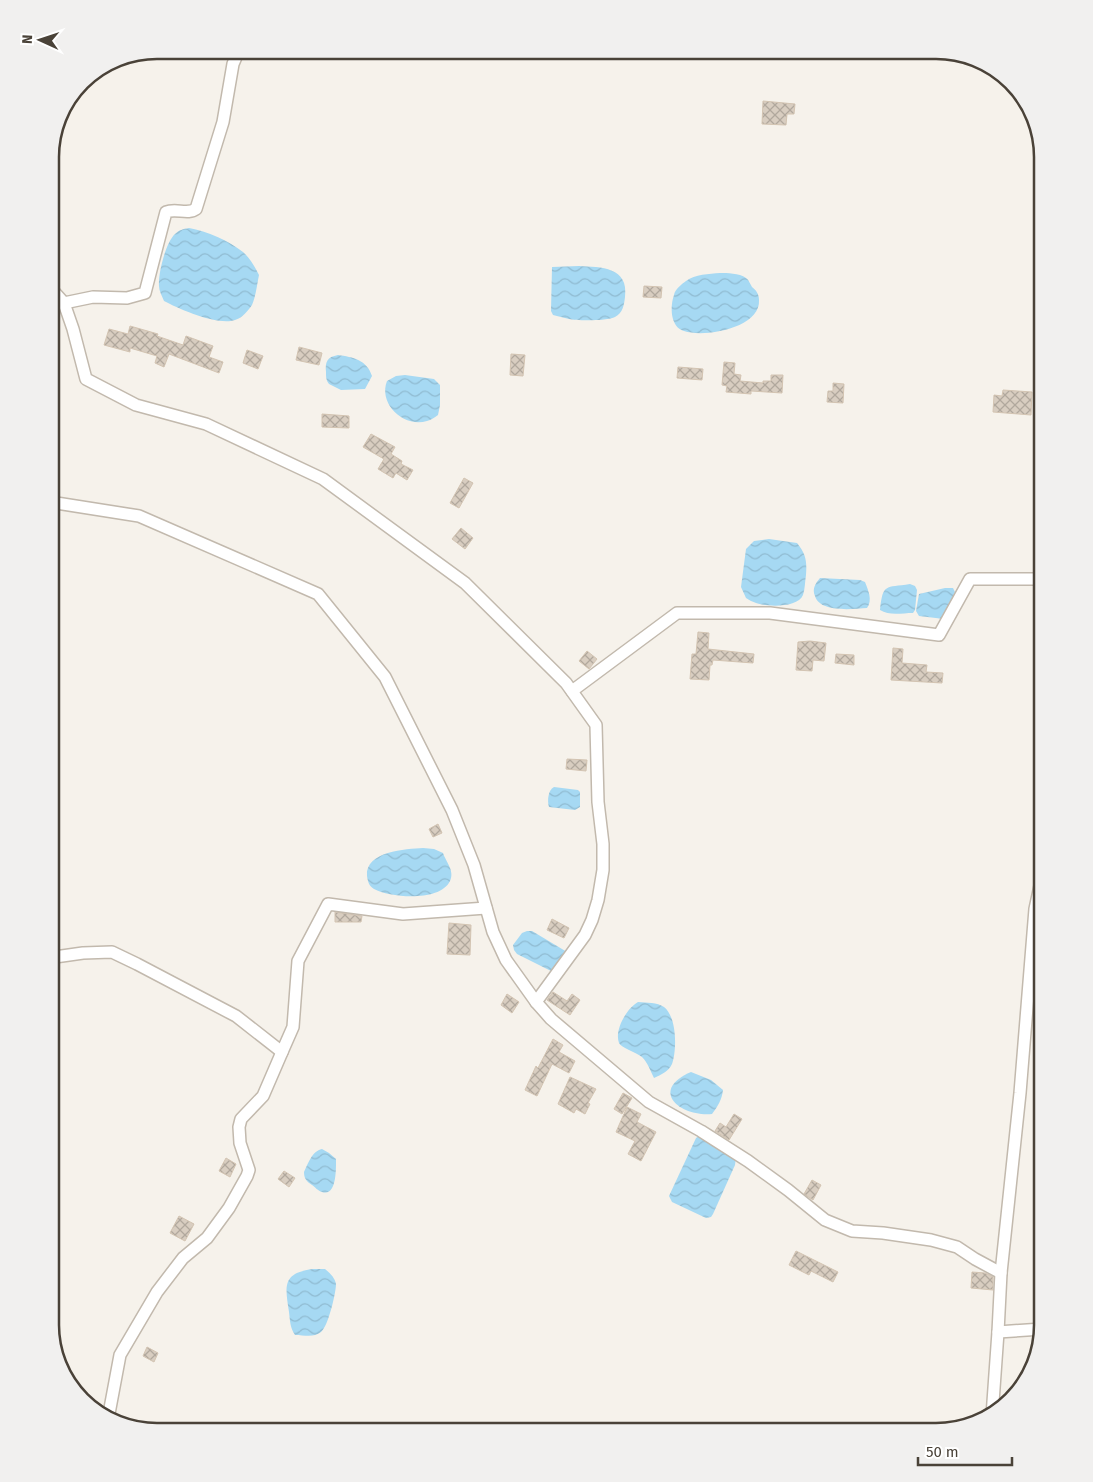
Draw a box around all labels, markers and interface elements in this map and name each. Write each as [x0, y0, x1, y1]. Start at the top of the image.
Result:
north arrow [15, 15, 65, 65]
text: N [19, 34, 36, 44]
scale bar [918, 1434, 1012, 1466]
text: 50 m [926, 1443, 959, 1461]

